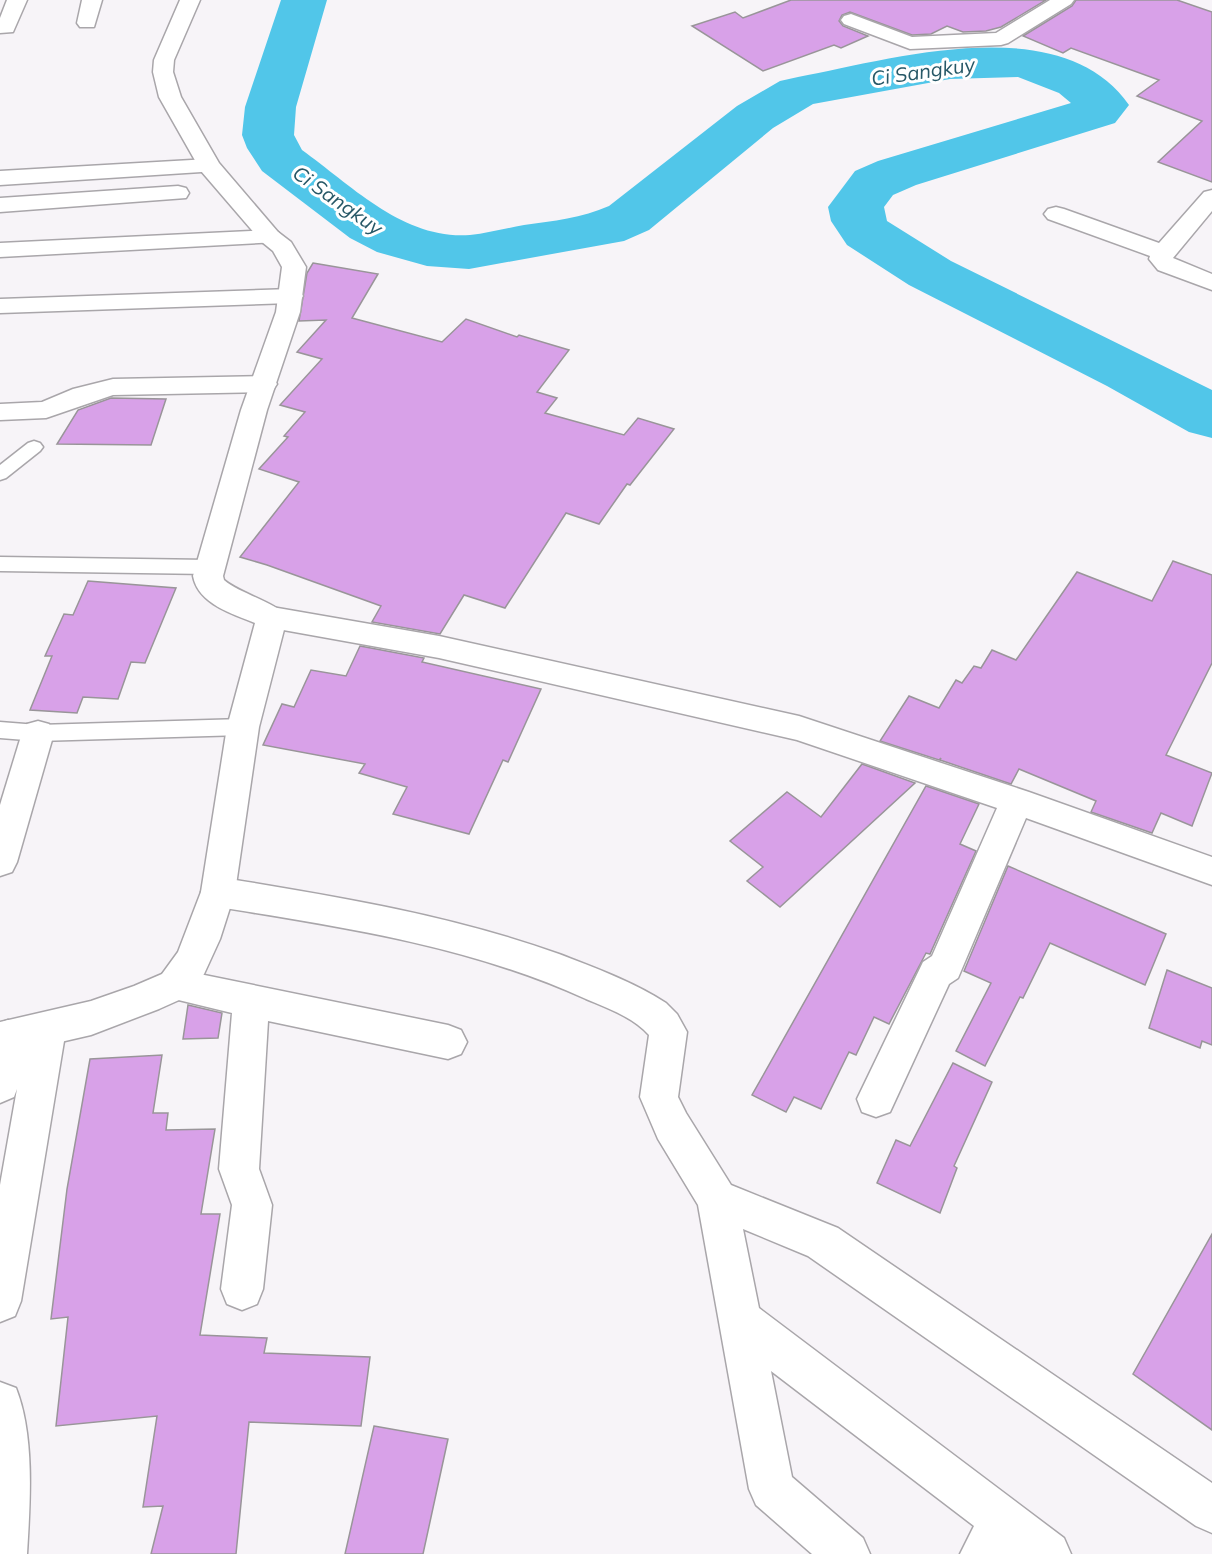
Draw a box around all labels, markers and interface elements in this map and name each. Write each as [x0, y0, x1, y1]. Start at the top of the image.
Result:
water label: Ci Sangkuy [870, 51, 978, 91]
water label: Ci Sangkuy [288, 160, 389, 241]

